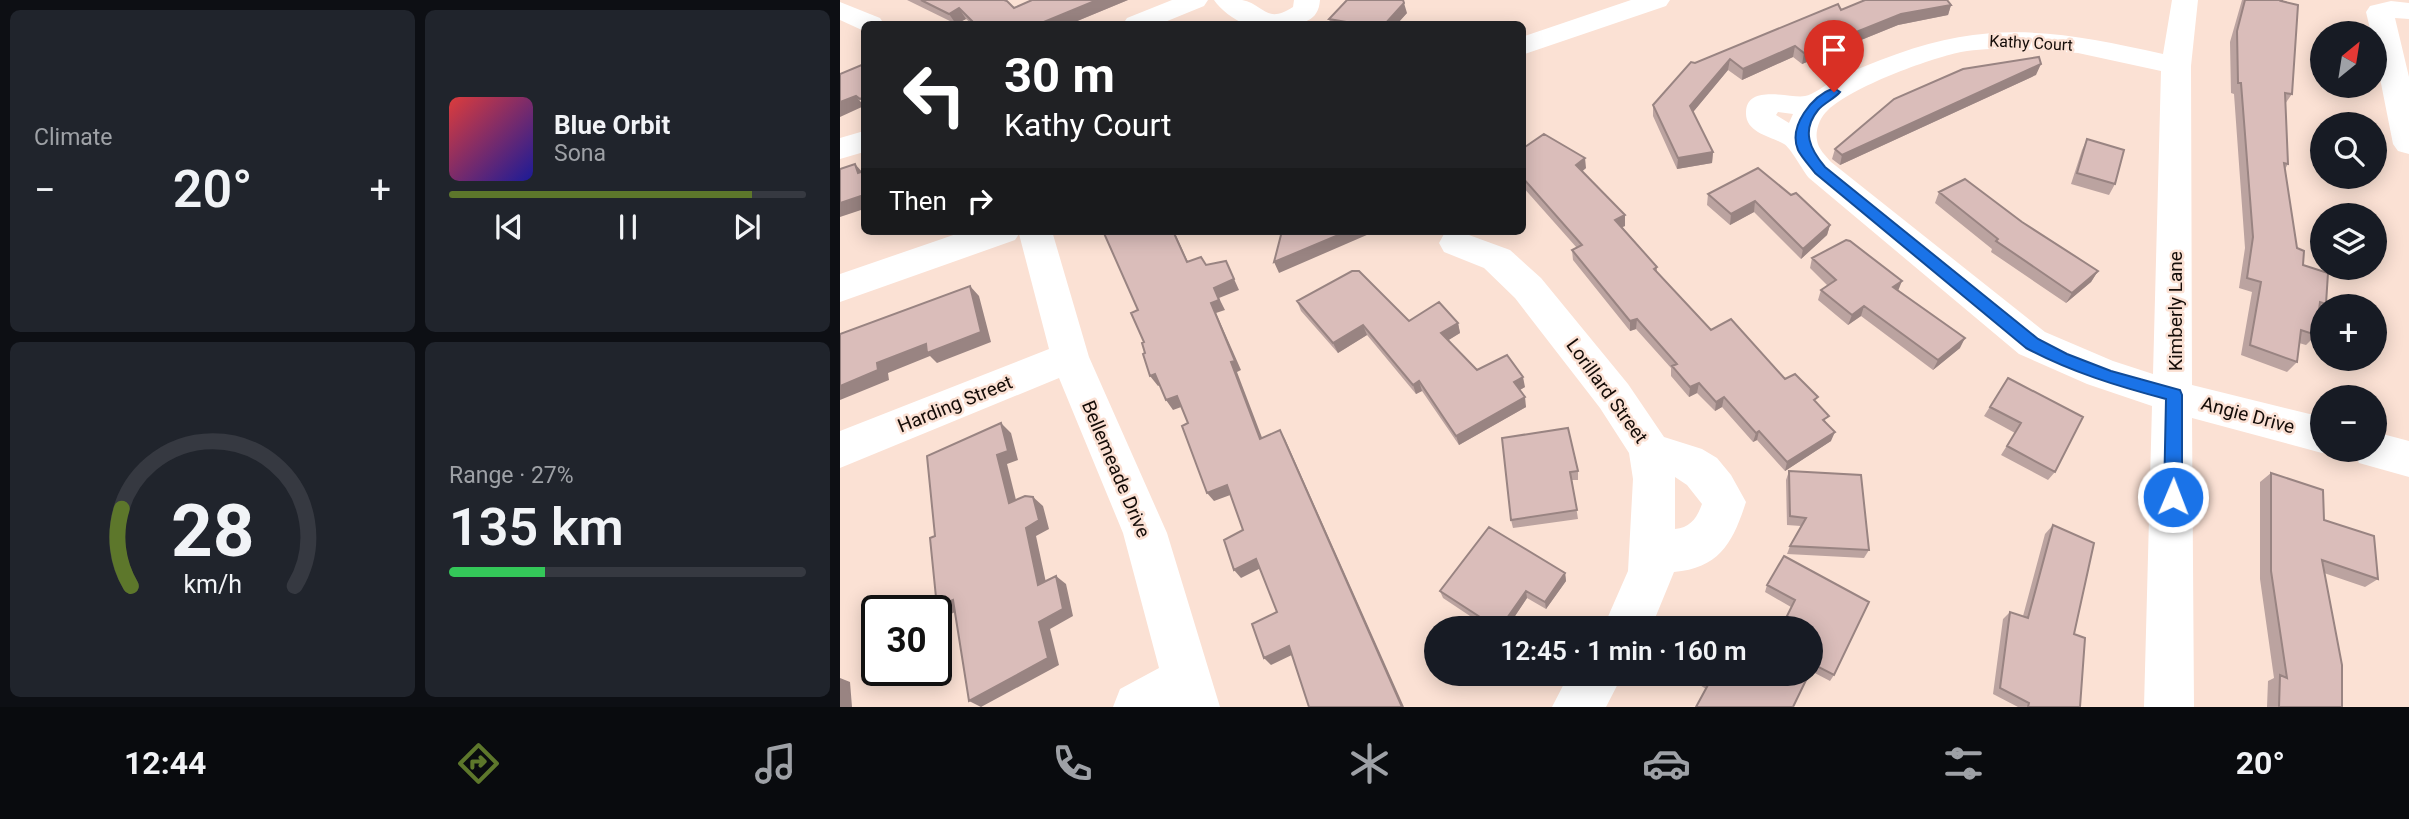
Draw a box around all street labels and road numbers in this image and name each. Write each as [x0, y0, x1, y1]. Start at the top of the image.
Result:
street label: Kathy Court [1989, 31, 2073, 55]
street label: Kimberly Lane [2164, 251, 2187, 371]
street label: Lorillard Street [1561, 334, 1653, 448]
street label: Harding Street [894, 371, 1016, 437]
street label: Angie Drive [2199, 392, 2297, 438]
street label: Bellemeade Drive [1077, 397, 1155, 541]

